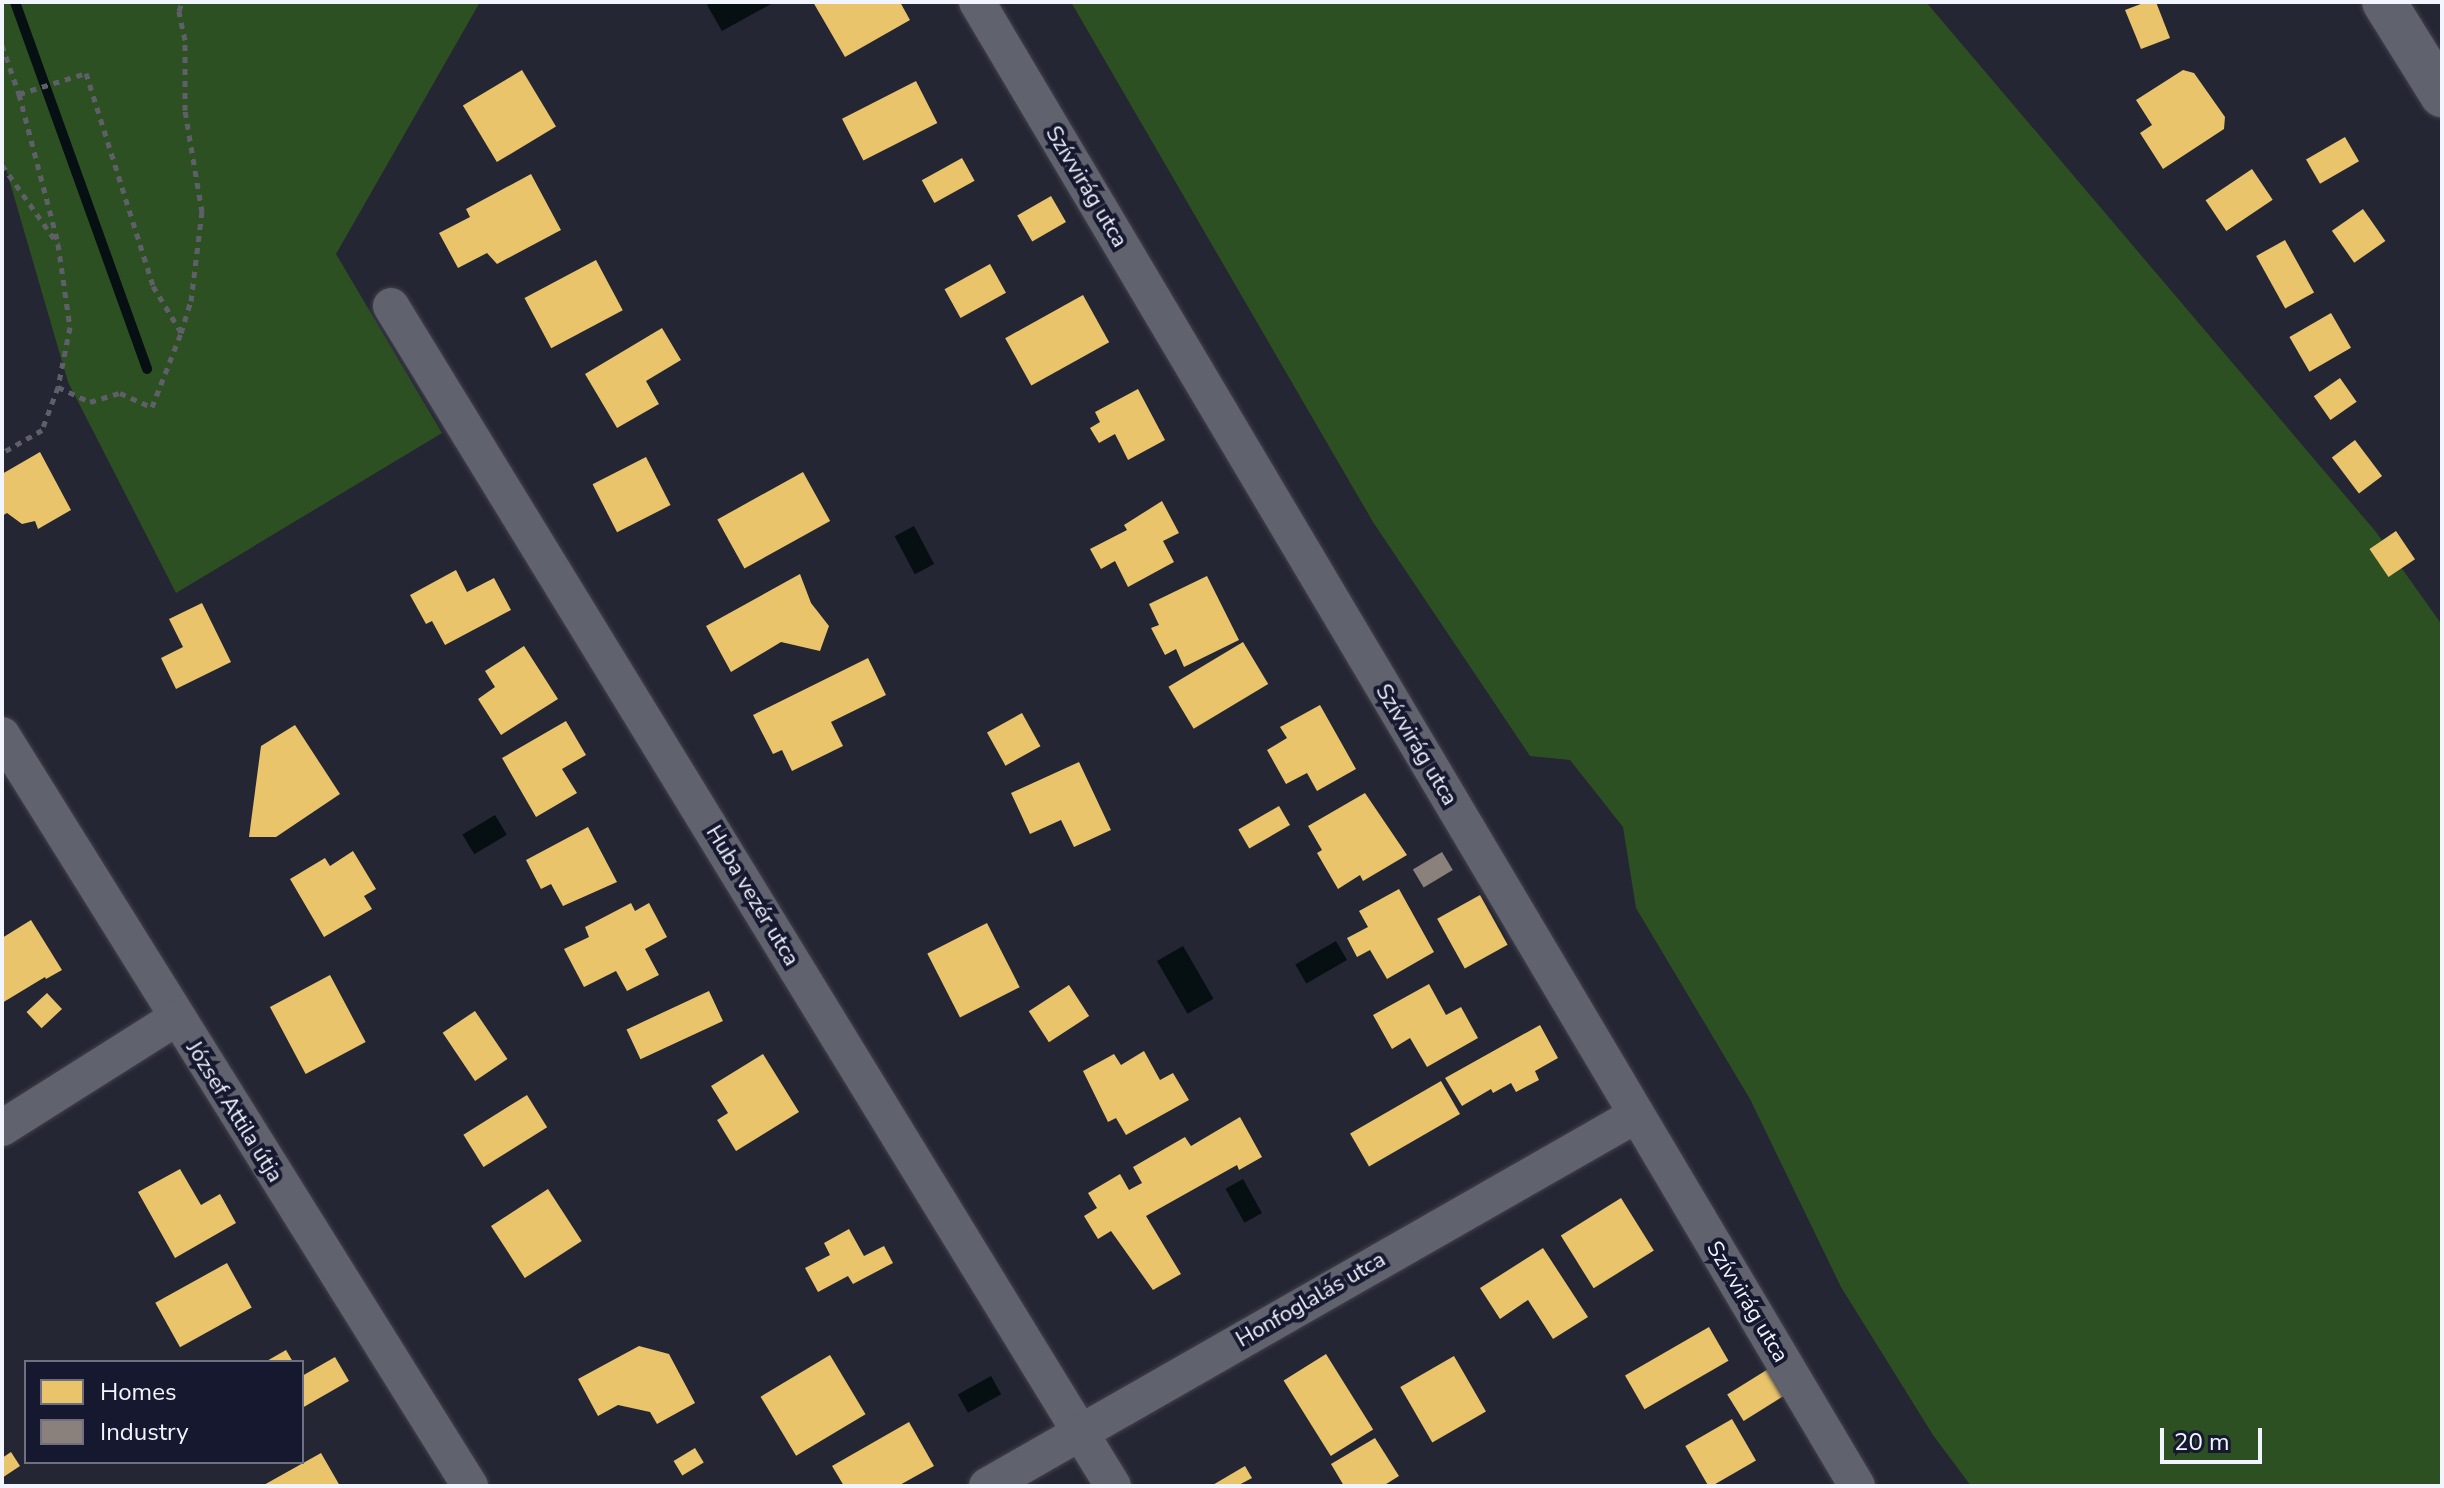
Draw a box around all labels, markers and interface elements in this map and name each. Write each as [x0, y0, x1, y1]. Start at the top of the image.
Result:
street label: Szívvirág utca [1039, 122, 1133, 252]
street label: Szívvirág utca [1369, 680, 1463, 810]
street label: Huba vezér utca [700, 821, 804, 971]
street label: József Attila útja [180, 1037, 288, 1187]
street label: Szívvirág utca [1700, 1237, 1794, 1367]
street label: Honfoglalás utca [1232, 1247, 1390, 1353]
legend [24, 1360, 304, 1464]
text: Homes [100, 1376, 176, 1408]
scale bar [2164, 1412, 2266, 1462]
text: Industry [100, 1416, 189, 1448]
text: 20 m [2174, 1426, 2230, 1458]

